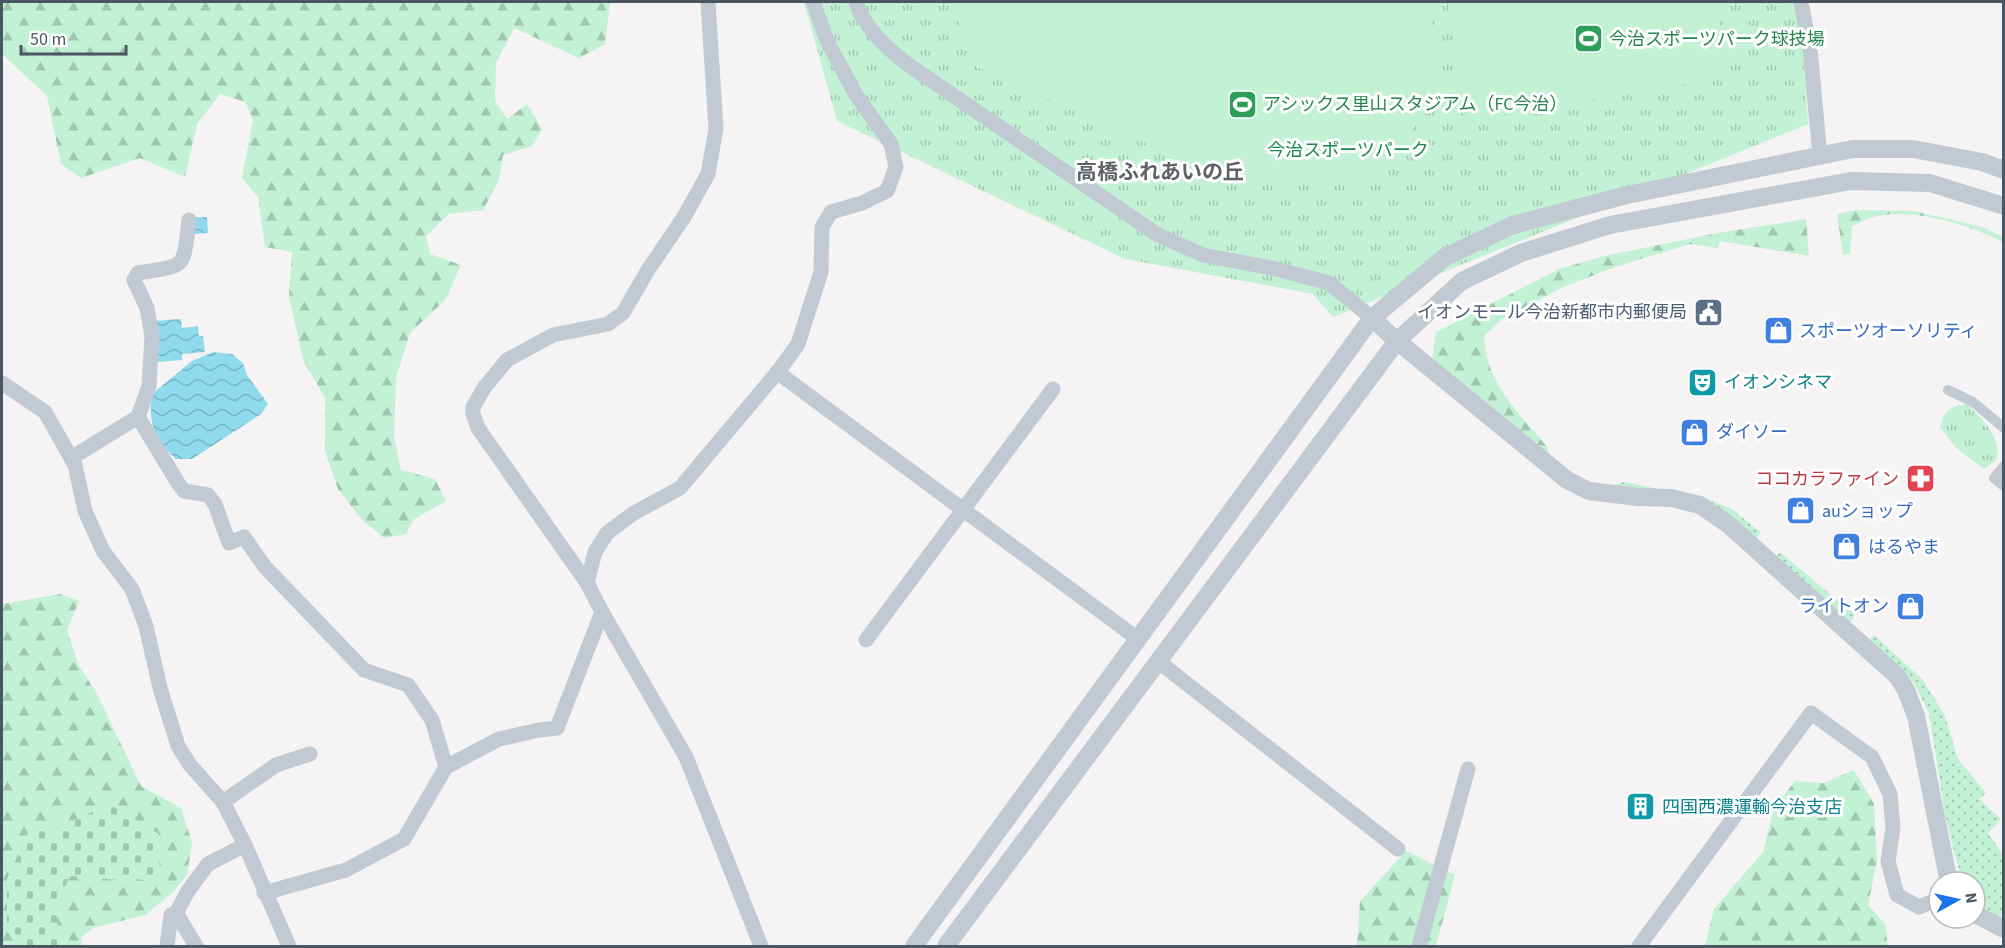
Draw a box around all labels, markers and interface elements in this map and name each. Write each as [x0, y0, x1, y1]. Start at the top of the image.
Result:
scale bar [21, 18, 126, 56]
sports icon: 今治スポーツパーク球技場 [1572, 23, 1604, 55]
text: 50 m [30, 27, 66, 52]
place label: 今治スポーツパーク球技場 [1609, 27, 1825, 52]
sports icon: アシックス里山スタジアム（FC今治） [1226, 88, 1258, 120]
place label: アシックス里山スタジアム（FC今治） [1263, 92, 1567, 117]
park label: 今治スポーツパーク [1267, 138, 1429, 163]
district label: 高橋ふれあいの丘 [1076, 157, 1244, 187]
public building icon: イオンモール今治新都市内郵便局 [1692, 296, 1724, 328]
place label: イオンモール今治新都市内郵便局 [1417, 300, 1687, 325]
shop icon: スポーツオーソリティ [1762, 315, 1794, 347]
place label: スポーツオーソリティ [1799, 319, 1978, 344]
theatre icon: イオンシネマ [1687, 366, 1719, 398]
place label: イオンシネマ [1724, 370, 1832, 395]
shop icon: ダイソー [1679, 416, 1711, 448]
place label: ダイソー [1716, 420, 1788, 445]
pharmacy icon: ココカラファイン [1904, 463, 1936, 495]
place label: ココカラファイン [1755, 467, 1899, 492]
shop icon: auショップ [1785, 495, 1817, 527]
place label: auショップ [1822, 499, 1913, 524]
shop icon: はるやま [1831, 531, 1863, 563]
place label: はるやま [1868, 535, 1940, 560]
shop icon: ライトオン [1894, 590, 1926, 622]
place label: ライトオン [1799, 594, 1889, 619]
building icon: 四国西濃運輸今治支店 [1625, 791, 1657, 823]
place label: 四国西濃運輸今治支店 [1662, 795, 1842, 820]
north arrow [1927, 870, 1987, 930]
text: N [1959, 891, 1982, 905]

